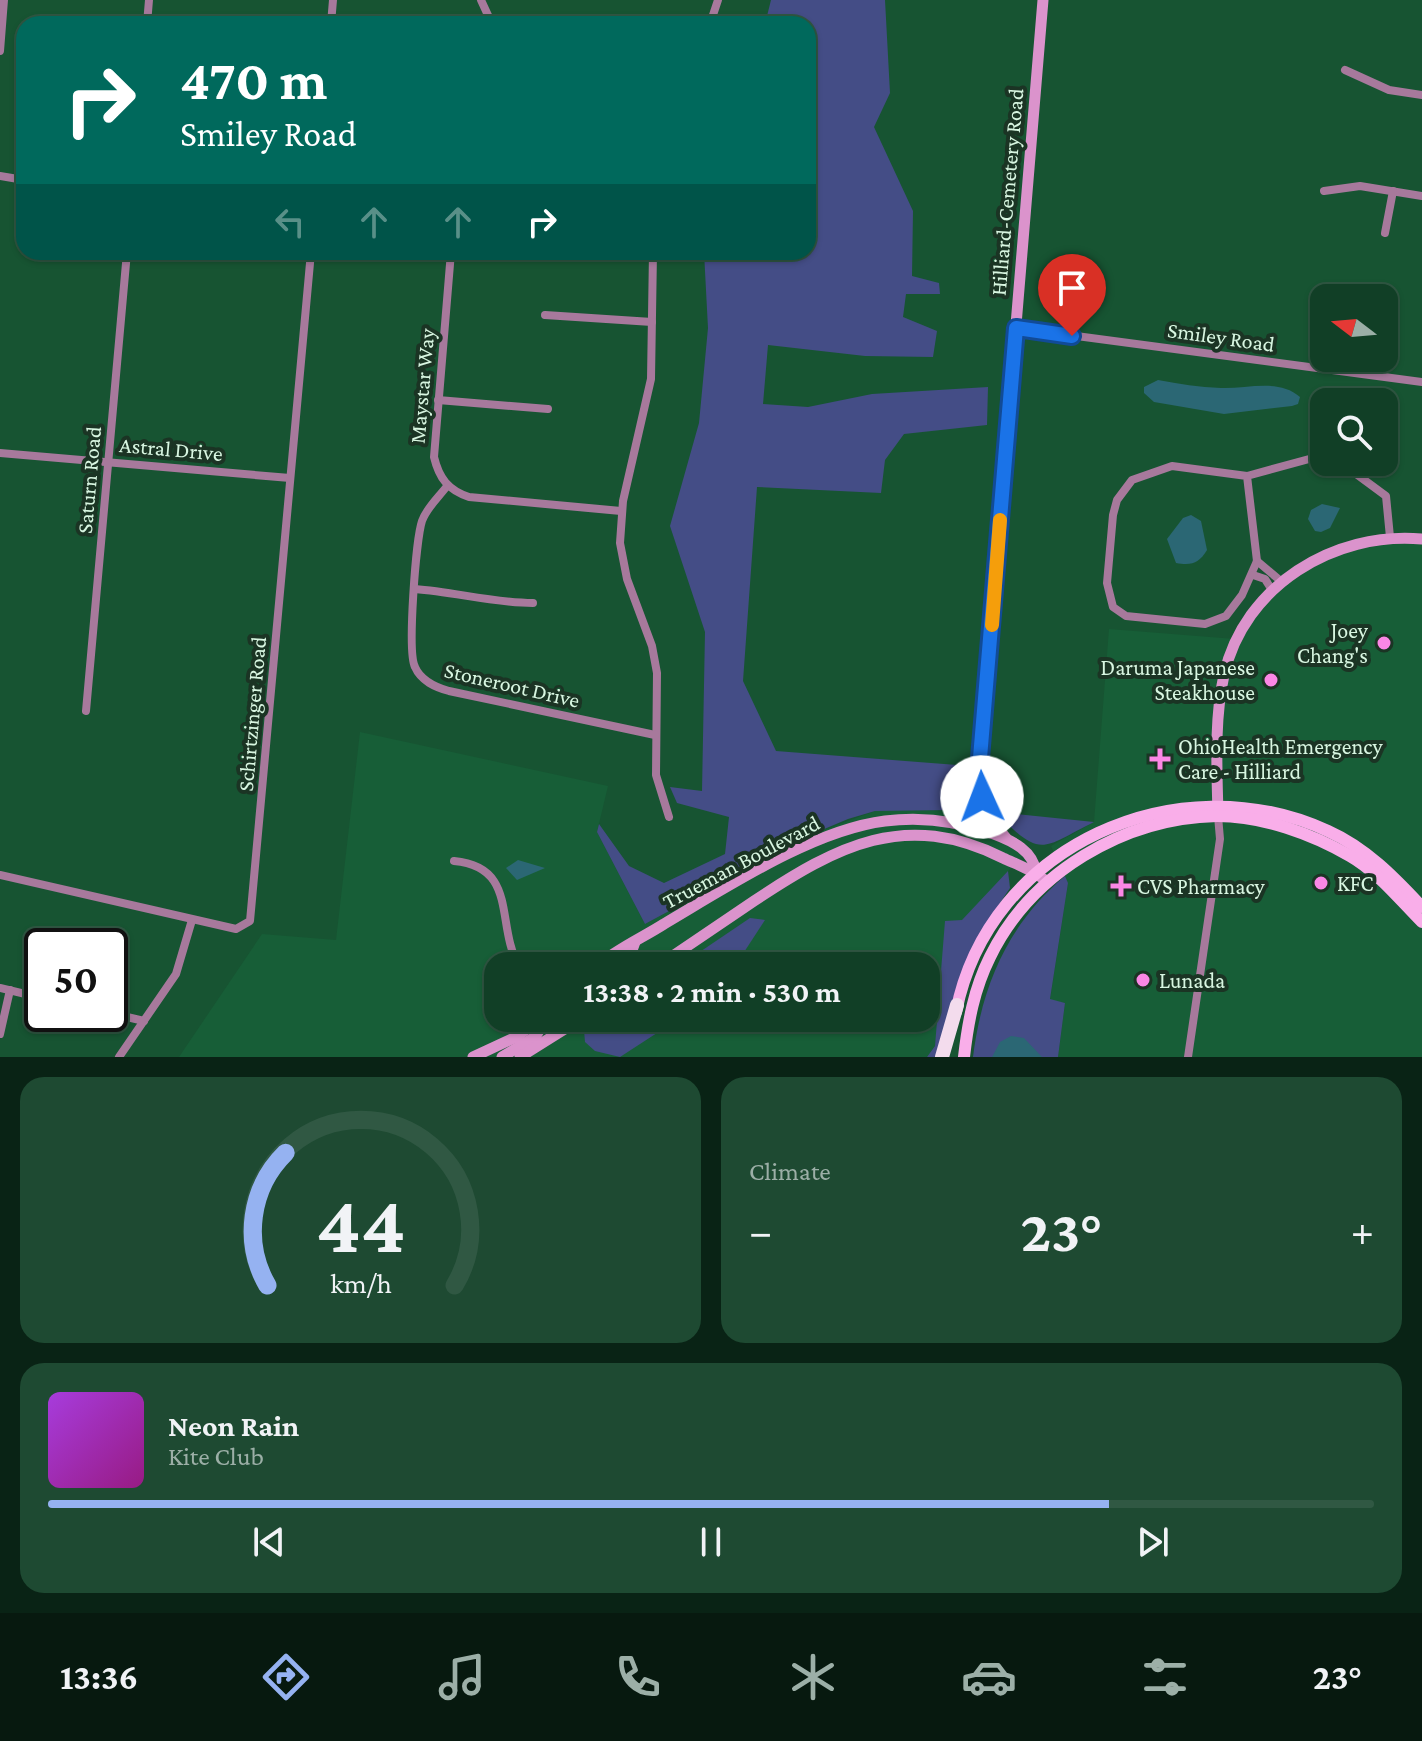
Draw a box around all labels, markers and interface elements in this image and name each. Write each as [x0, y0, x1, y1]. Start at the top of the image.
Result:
icon: right [48, 48, 152, 152]
text: 470 m [180, 49, 327, 111]
street label: Hilliard-Cemetery Road [985, 87, 1029, 297]
text: Smiley Road [180, 114, 357, 154]
icon: left [268, 200, 312, 244]
icon: ahead [352, 200, 396, 244]
icon: ahead [436, 200, 480, 244]
icon: right [520, 200, 564, 244]
pin [1038, 254, 1106, 336]
icon: arrive [1050, 266, 1094, 310]
north arrow [1310, 284, 1398, 372]
map controls [1310, 284, 1398, 476]
street label: Smiley Road [1166, 317, 1277, 357]
street label: Maystar Way [405, 326, 440, 445]
button: search [1310, 388, 1398, 476]
street label: Saturn Road [72, 425, 106, 535]
street label: Astral Drive [118, 432, 224, 466]
place label: Joey Chang's [1297, 618, 1369, 668]
marker: Joey Chang's [1375, 634, 1393, 652]
street label: Schirtzinger Road [233, 635, 271, 793]
place label: Daruma Japanese Steakhouse [1100, 655, 1255, 705]
street label: Stoneroot Drive [442, 657, 582, 713]
marker: Daruma Japanese Steakhouse [1262, 671, 1280, 689]
place label: OhioHealth Emergency Care - Hilliard [1178, 734, 1383, 784]
marker: OhioHealth Emergency Care - Hilliard [1149, 748, 1171, 770]
position arrow [940, 755, 1024, 839]
street label: Trueman Boulevard [658, 810, 824, 914]
place label: KFC [1337, 871, 1373, 896]
place label: CVS Pharmacy [1137, 874, 1266, 899]
marker: KFC [1312, 874, 1330, 892]
marker: CVS Pharmacy [1112, 877, 1130, 895]
speed limit sign: 50 [24, 928, 128, 1032]
place label: Lunada [1159, 968, 1225, 993]
marker: Lunada [1134, 971, 1152, 989]
text: 13:38 · 2 min · 530 m [583, 975, 841, 1008]
text: Climate [749, 1157, 831, 1186]
text: 44 [316, 1177, 405, 1270]
text: 23° [1020, 1197, 1103, 1264]
text: − [749, 1207, 772, 1255]
text: + [1351, 1207, 1374, 1255]
text: km/h [330, 1267, 391, 1299]
text: Neon Rain [168, 1409, 299, 1442]
text: Kite Club [168, 1442, 264, 1471]
icon: previous [247, 1520, 291, 1564]
icon: pause [689, 1520, 733, 1564]
icon: next [1131, 1520, 1175, 1564]
icon: directions [258, 1649, 314, 1705]
icon: music [434, 1649, 490, 1705]
icon: phone [610, 1649, 666, 1705]
icon: climate [785, 1649, 841, 1705]
icon: car [961, 1649, 1017, 1705]
icon: filters [1137, 1649, 1193, 1705]
text: 13:36 [60, 1657, 138, 1697]
text: 23° [1313, 1657, 1362, 1697]

